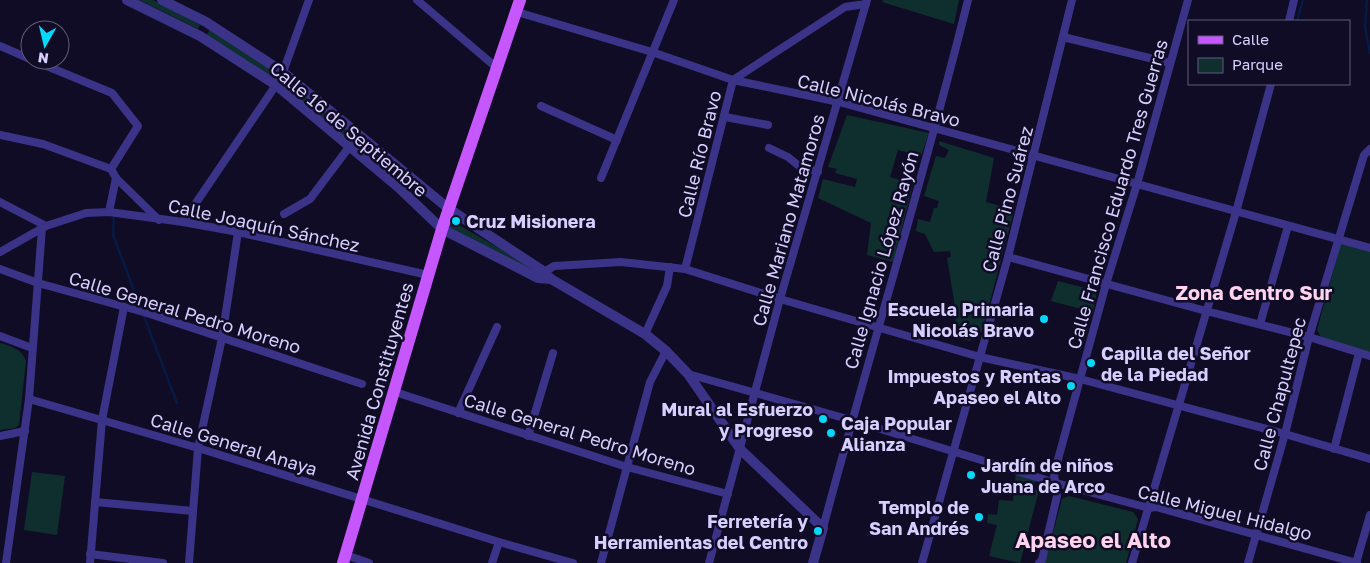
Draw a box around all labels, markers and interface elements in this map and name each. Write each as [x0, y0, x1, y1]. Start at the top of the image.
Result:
north arrow [20, 20, 70, 70]
legend [1188, 20, 1350, 85]
text: Calle [1232, 30, 1269, 48]
street label: Calle Francisco Eduardo Tres Guerras [1062, 37, 1172, 351]
text: N [37, 49, 50, 68]
text: Parque [1232, 55, 1283, 73]
street label: Calle 16 de Septiembre [266, 57, 432, 201]
street label: Calle Nicolás Bravo [795, 69, 963, 131]
street label: Calle Río Bravo [673, 88, 725, 220]
street label: Calle Mariano Matamoros [747, 111, 829, 329]
street label: Calle Pino Suárez [977, 123, 1037, 275]
street label: Calle Ignacio López Rayón [839, 148, 923, 372]
street label: Calle Joaquín Sánchez [166, 194, 362, 256]
place label: Cruz Misionera [466, 210, 596, 232]
marker: Cruz Misionera [450, 215, 462, 227]
street label: Calle General Pedro Moreno [66, 266, 304, 358]
street label: Avenida Constituyentes [340, 280, 418, 482]
district label: Zona Centro Sur [1176, 280, 1333, 304]
place label: Escuela Primaria Nicolás Bravo [887, 298, 1034, 341]
marker: Escuela Primaria Nicolás Bravo [1038, 313, 1050, 325]
street label: Calle Chapultepec [1248, 314, 1310, 473]
place label: Capilla del Señor de la Piedad [1101, 342, 1251, 385]
marker: Capilla del Señor de la Piedad [1085, 357, 1097, 369]
place label: Impuestos y Rentas Apaseo el Alto [887, 365, 1061, 408]
marker: Impuestos y Rentas Apaseo el Alto [1065, 380, 1077, 392]
street label: Calle General Pedro Moreno [461, 388, 699, 480]
place label: Mural al Esfuerzo y Progreso [661, 398, 813, 441]
street label: Calle General Anaya [148, 408, 320, 480]
place label: Caja Popular Alianza [841, 412, 952, 455]
marker: Mural al Esfuerzo y Progreso [817, 413, 829, 425]
marker: Caja Popular Alianza [825, 427, 837, 439]
place label: Jardín de niños Juana de Arco [981, 454, 1114, 497]
marker: Jardín de niños Juana de Arco [965, 469, 977, 481]
street label: Calle Miguel Hidalgo [1136, 480, 1314, 544]
place label: Templo de San Andrés [869, 496, 969, 539]
place label: Ferretería y Herramientas del Centro [594, 510, 808, 553]
marker: Templo de San Andrés [973, 511, 985, 523]
marker: Ferretería y Herramientas del Centro [812, 525, 824, 537]
district label: Apaseo el Alto [1015, 526, 1171, 553]

